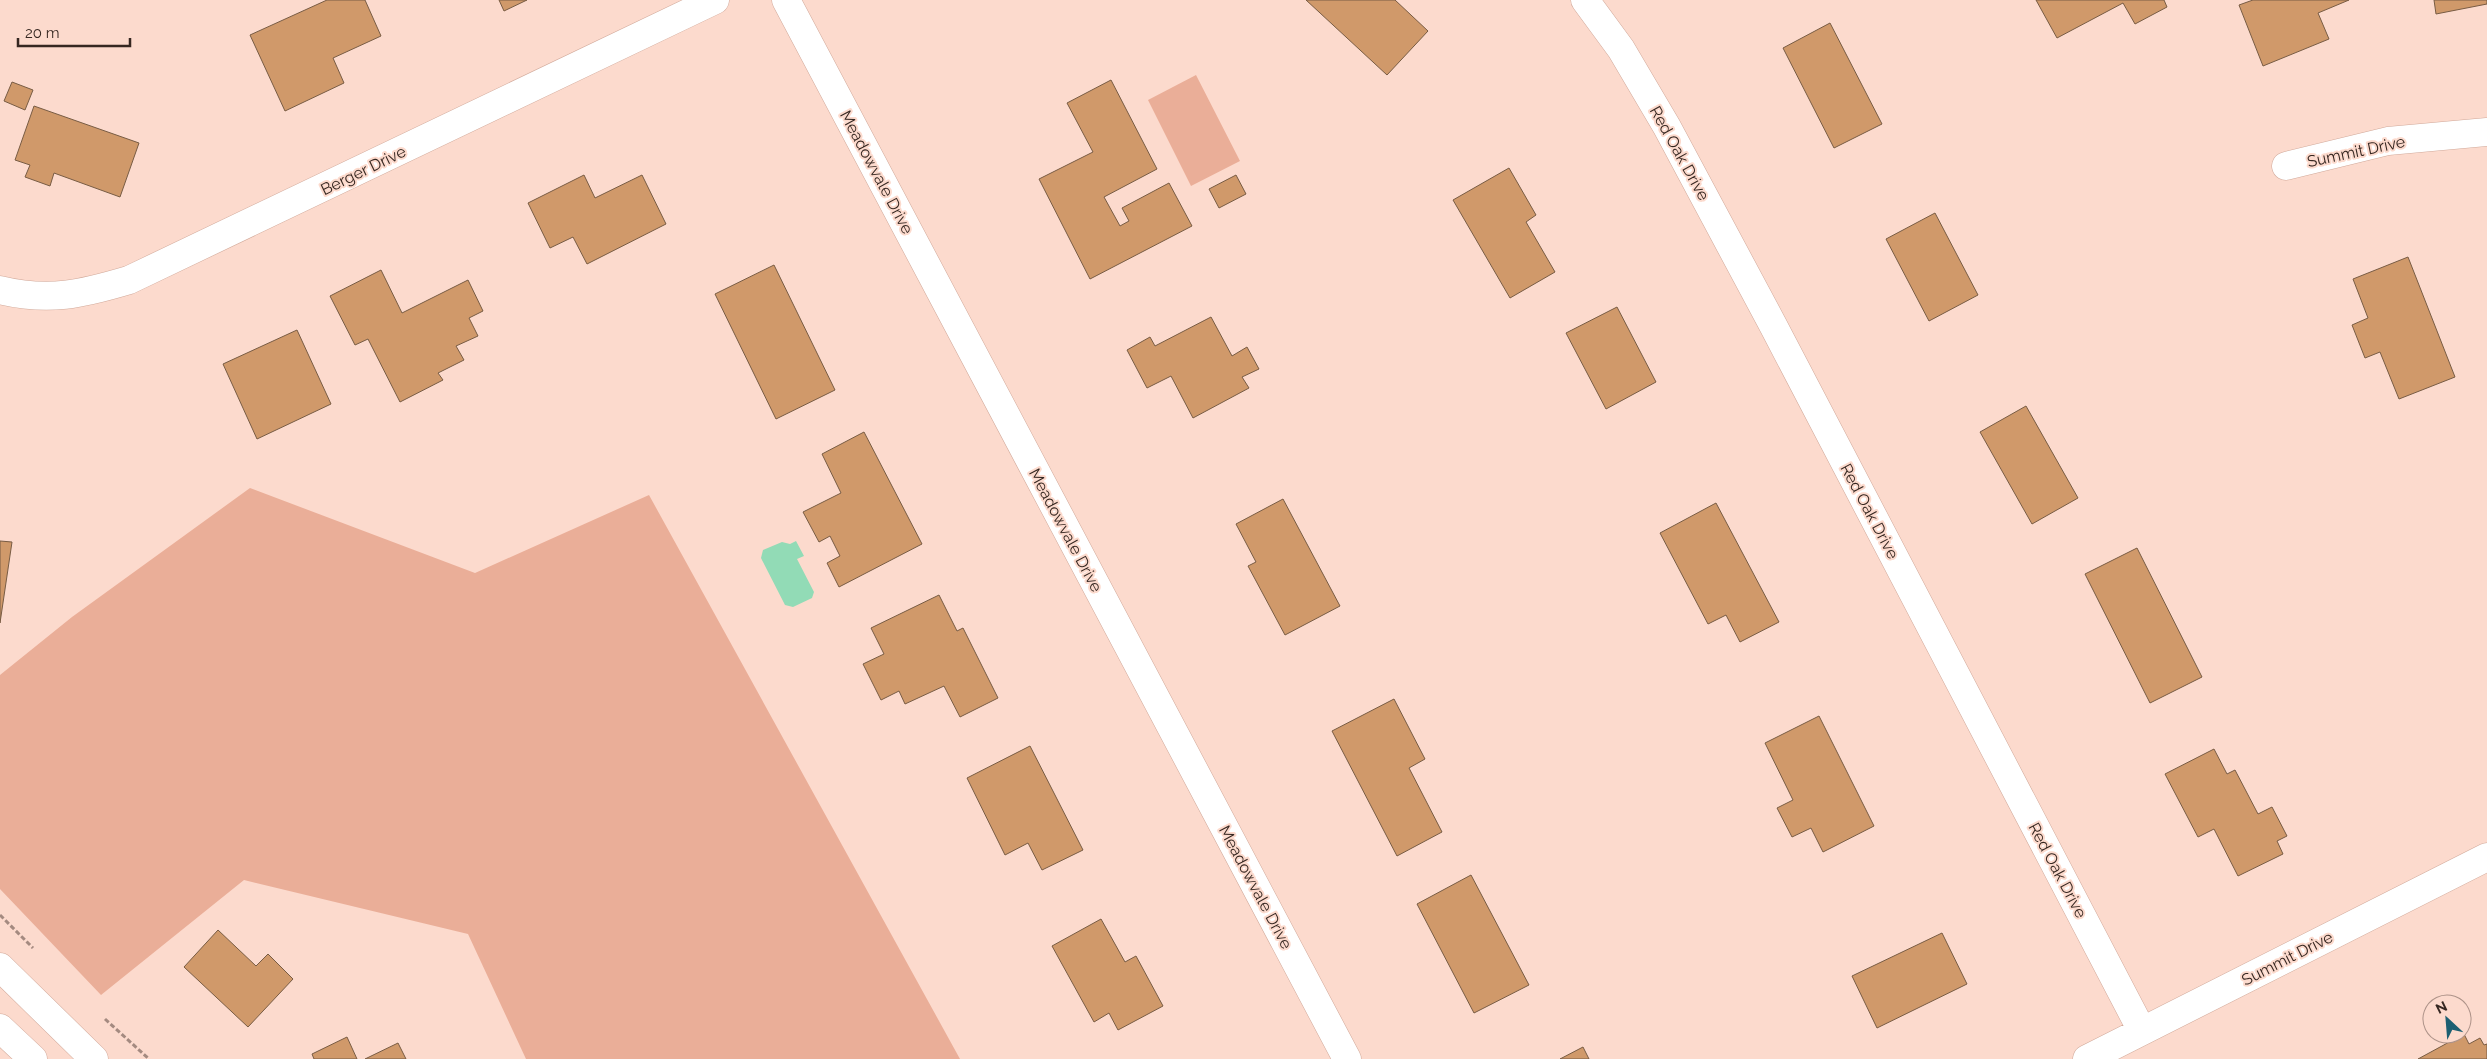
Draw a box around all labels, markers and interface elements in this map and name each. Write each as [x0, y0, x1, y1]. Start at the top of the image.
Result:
scale bar [18, 15, 130, 47]
text: 20 m [25, 24, 60, 42]
street label: Red Oak Drive [1646, 103, 1713, 204]
street label: Meadowvale Drive [836, 107, 917, 237]
street label: Summit Drive [2305, 132, 2407, 171]
street label: Berger Drive [318, 142, 409, 199]
street label: Red Oak Drive [1837, 460, 1903, 562]
street label: Meadowvale Drive [1025, 465, 1106, 595]
street label: Red Oak Drive [2025, 819, 2091, 921]
street label: Meadowvale Drive [1215, 822, 1296, 952]
street label: Summit Drive [2238, 927, 2336, 990]
north arrow [2422, 994, 2472, 1044]
text: N [2433, 998, 2450, 1017]

